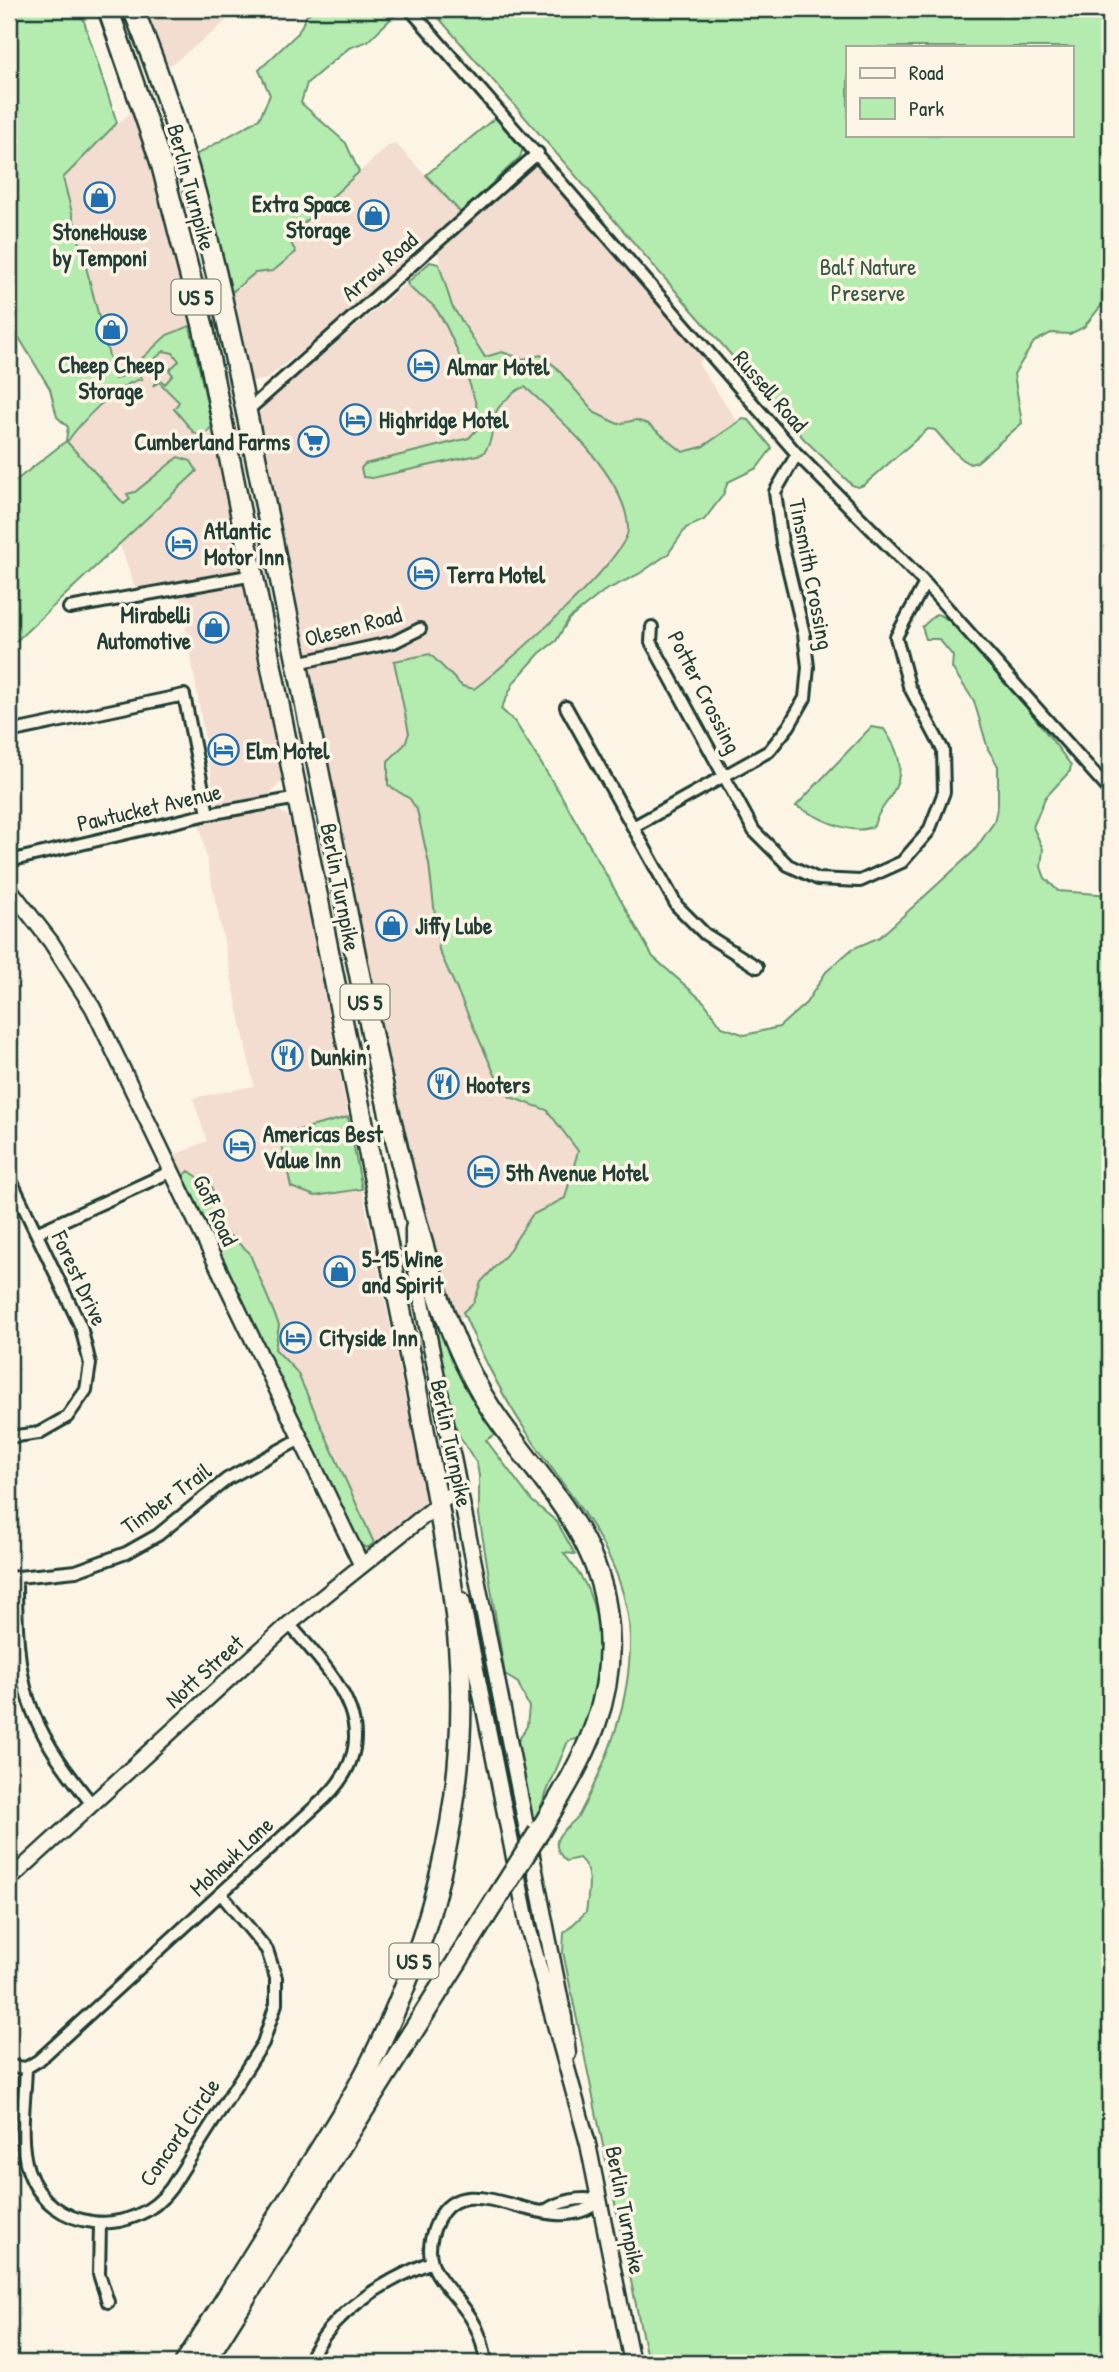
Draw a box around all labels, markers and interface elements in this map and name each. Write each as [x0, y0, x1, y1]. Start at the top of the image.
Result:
legend [846, 46, 1074, 136]
text: Road [909, 58, 943, 87]
text: Park [909, 94, 944, 123]
street label: Berlin Turnpike [160, 120, 224, 254]
shop icon: StoneHouse by Temponi [83, 180, 117, 214]
place label: Extra Space Storage [252, 188, 352, 246]
shop icon: Extra Space Storage [357, 199, 391, 233]
place label: StoneHouse by Temponi [53, 216, 148, 274]
street label: Arrow Road [334, 224, 424, 308]
park label: Balf Nature Preserve [820, 251, 916, 308]
road number: US 5 [172, 280, 220, 314]
shop icon: Cheep Cheep Storage [94, 313, 128, 347]
street label: Russell Road [727, 343, 815, 439]
place label: Cheep Cheep Storage [58, 349, 164, 407]
hotel icon: Almar Motel [407, 349, 441, 383]
place label: Almar Motel [447, 351, 550, 382]
hotel icon: Highridge Motel [339, 402, 373, 436]
place label: Highridge Motel [379, 404, 509, 436]
supermarket icon: Cumberland Farms [296, 424, 330, 458]
place label: Cumberland Farms [134, 426, 290, 457]
street label: Tinsmith Crossing [782, 496, 842, 652]
place label: Atlantic Motor Inn [204, 515, 284, 572]
hotel icon: Atlantic Motor Inn [164, 526, 198, 560]
hotel icon: Terra Motel [407, 557, 441, 591]
place label: Terra Motel [446, 559, 546, 590]
street label: Olesen Road [301, 598, 405, 654]
place label: Mirabelli Automotive [97, 599, 192, 656]
shop icon: Mirabelli Automotive [197, 610, 231, 644]
street label: Potter Crossing [661, 625, 749, 759]
hotel icon: Elm Motel [206, 733, 240, 767]
place label: Elm Motel [246, 735, 330, 766]
street label: Pawtucket Avenue [74, 775, 224, 839]
street label: Berlin Turnpike [313, 820, 369, 954]
shop icon: Jiffy Lube [375, 908, 409, 942]
place label: Jiffy Lube [415, 910, 493, 942]
road number: US 5 [340, 984, 390, 1020]
restaurant icon: Dunkin' [271, 1039, 305, 1073]
place label: Dunkin' [311, 1041, 371, 1072]
restaurant icon: Hooters [426, 1067, 460, 1101]
place label: Hooters [466, 1069, 530, 1100]
place label: Americas Best Value Inn [263, 1118, 384, 1175]
hotel icon: Americas Best Value Inn [223, 1129, 257, 1163]
hotel icon: 5th Avenue Motel [466, 1155, 500, 1189]
place label: 5th Avenue Motel [506, 1157, 649, 1188]
street label: Goff Road [186, 1169, 246, 1251]
street label: Forest Drive [44, 1225, 115, 1330]
place label: 5-15 Wine and Spirit [362, 1243, 444, 1301]
shop icon: 5-15 Wine and Spirit [322, 1254, 356, 1288]
hotel icon: Cityside Inn [279, 1320, 313, 1354]
place label: Cityside Inn [319, 1322, 418, 1354]
street label: Berlin Turnpike [423, 1376, 481, 1510]
street label: Timber Trail [115, 1454, 218, 1541]
street label: Nott Street [158, 1627, 251, 1715]
street label: Mohawk Lane [182, 1809, 280, 1903]
road number: US 5 [390, 1944, 438, 1979]
street label: Concord Circle [131, 2072, 227, 2192]
street label: Berlin Turnpike [598, 2143, 654, 2277]

